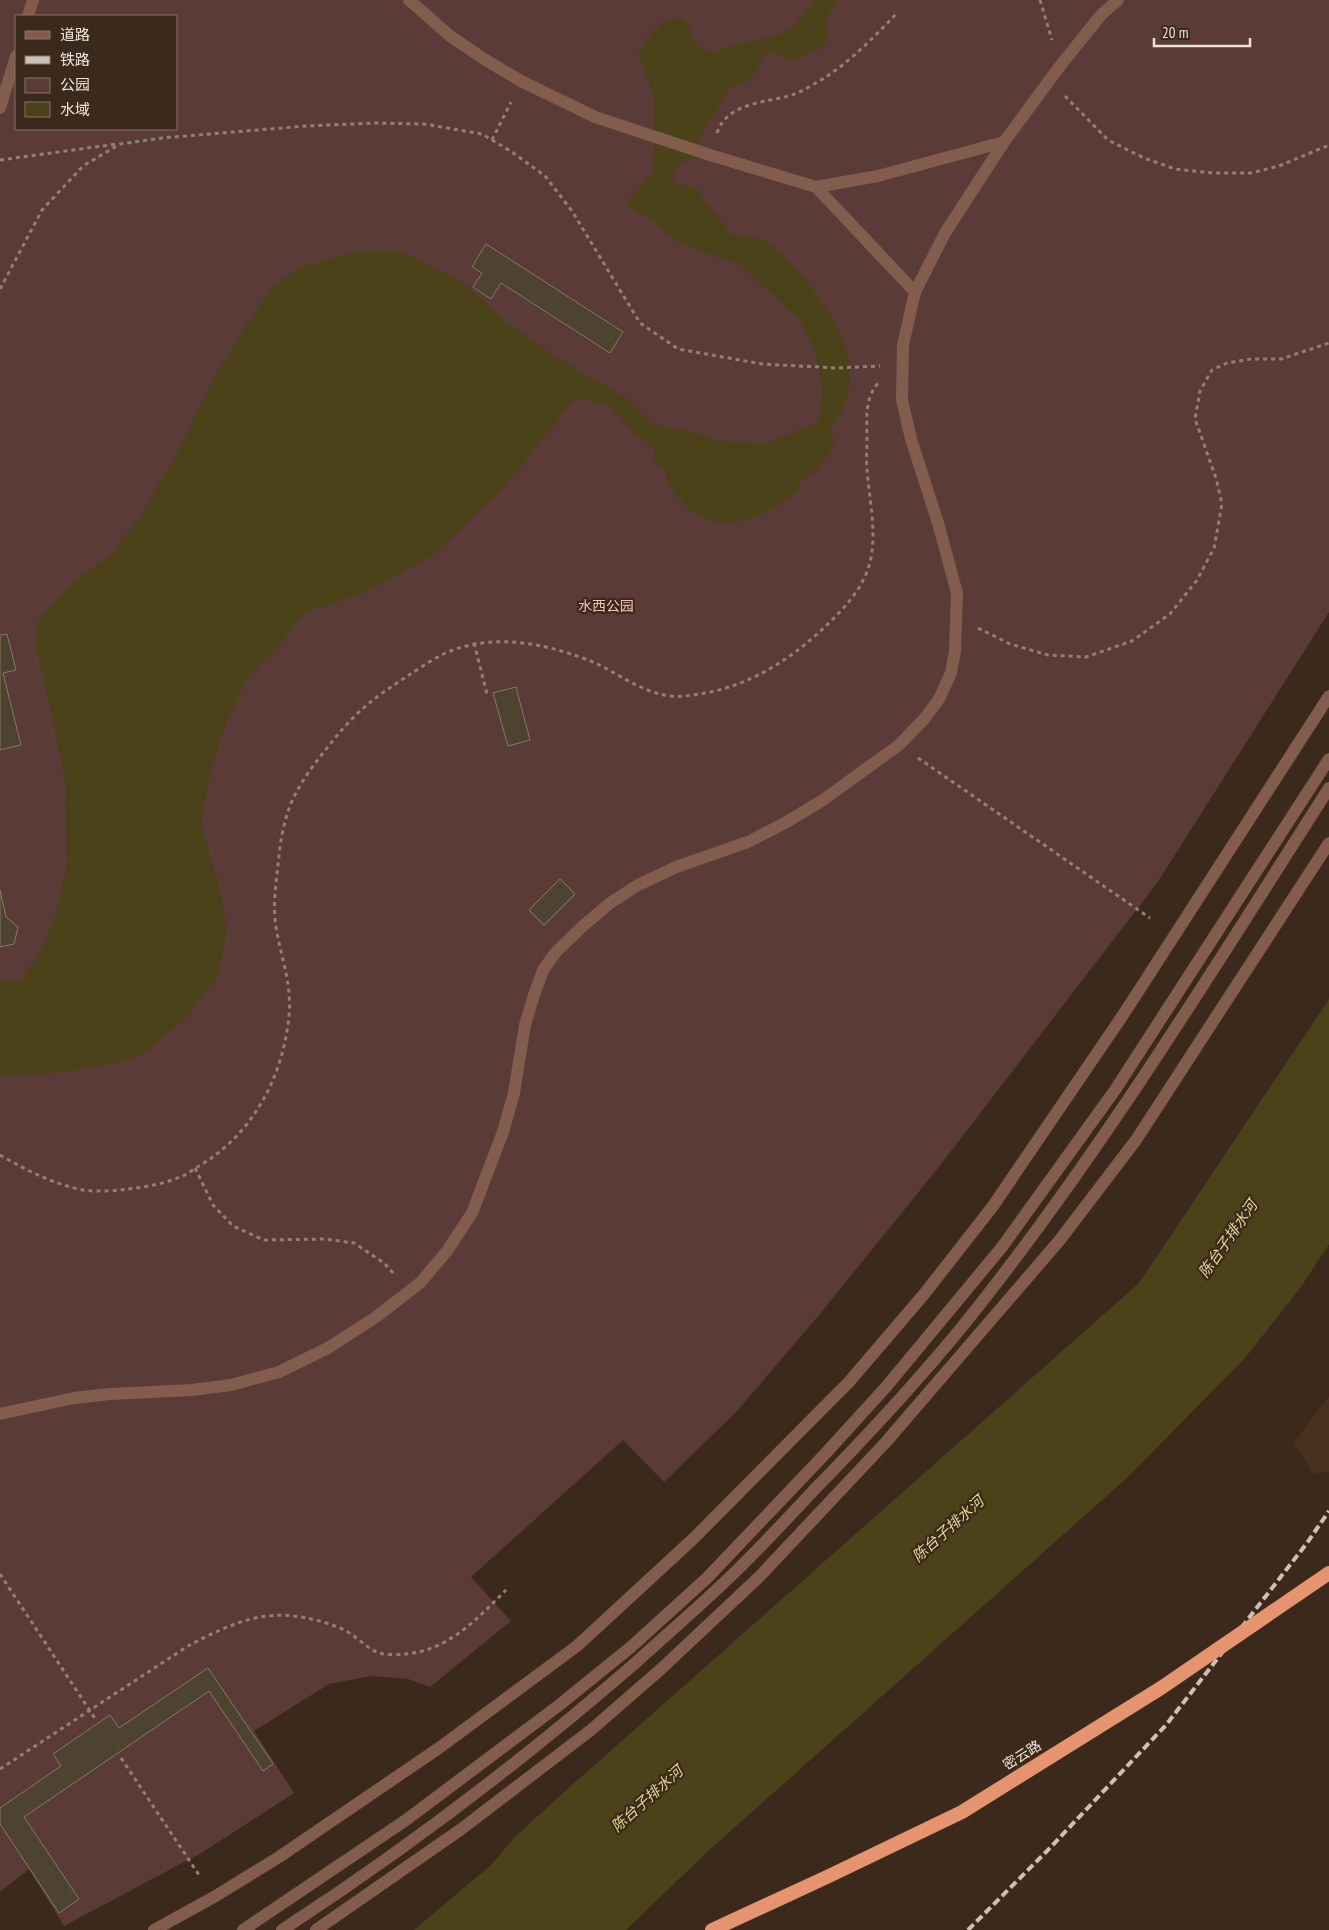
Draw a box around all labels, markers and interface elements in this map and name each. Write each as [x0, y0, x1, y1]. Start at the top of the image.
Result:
legend [15, 15, 178, 130]
scale bar [1154, 15, 1250, 47]
text: 20 m [1162, 23, 1188, 42]
text: 道路 [60, 25, 90, 44]
text: 铁路 [60, 50, 90, 69]
text: 公园 [60, 75, 90, 94]
text: 水域 [60, 100, 90, 119]
park label: 水西公园 [578, 597, 634, 615]
water label: 陈台子排水河 [1194, 1194, 1263, 1281]
water label: 陈台子排水河 [908, 1489, 990, 1566]
street label: 密云路 [999, 1736, 1045, 1774]
water label: 陈台子排水河 [607, 1759, 689, 1836]

